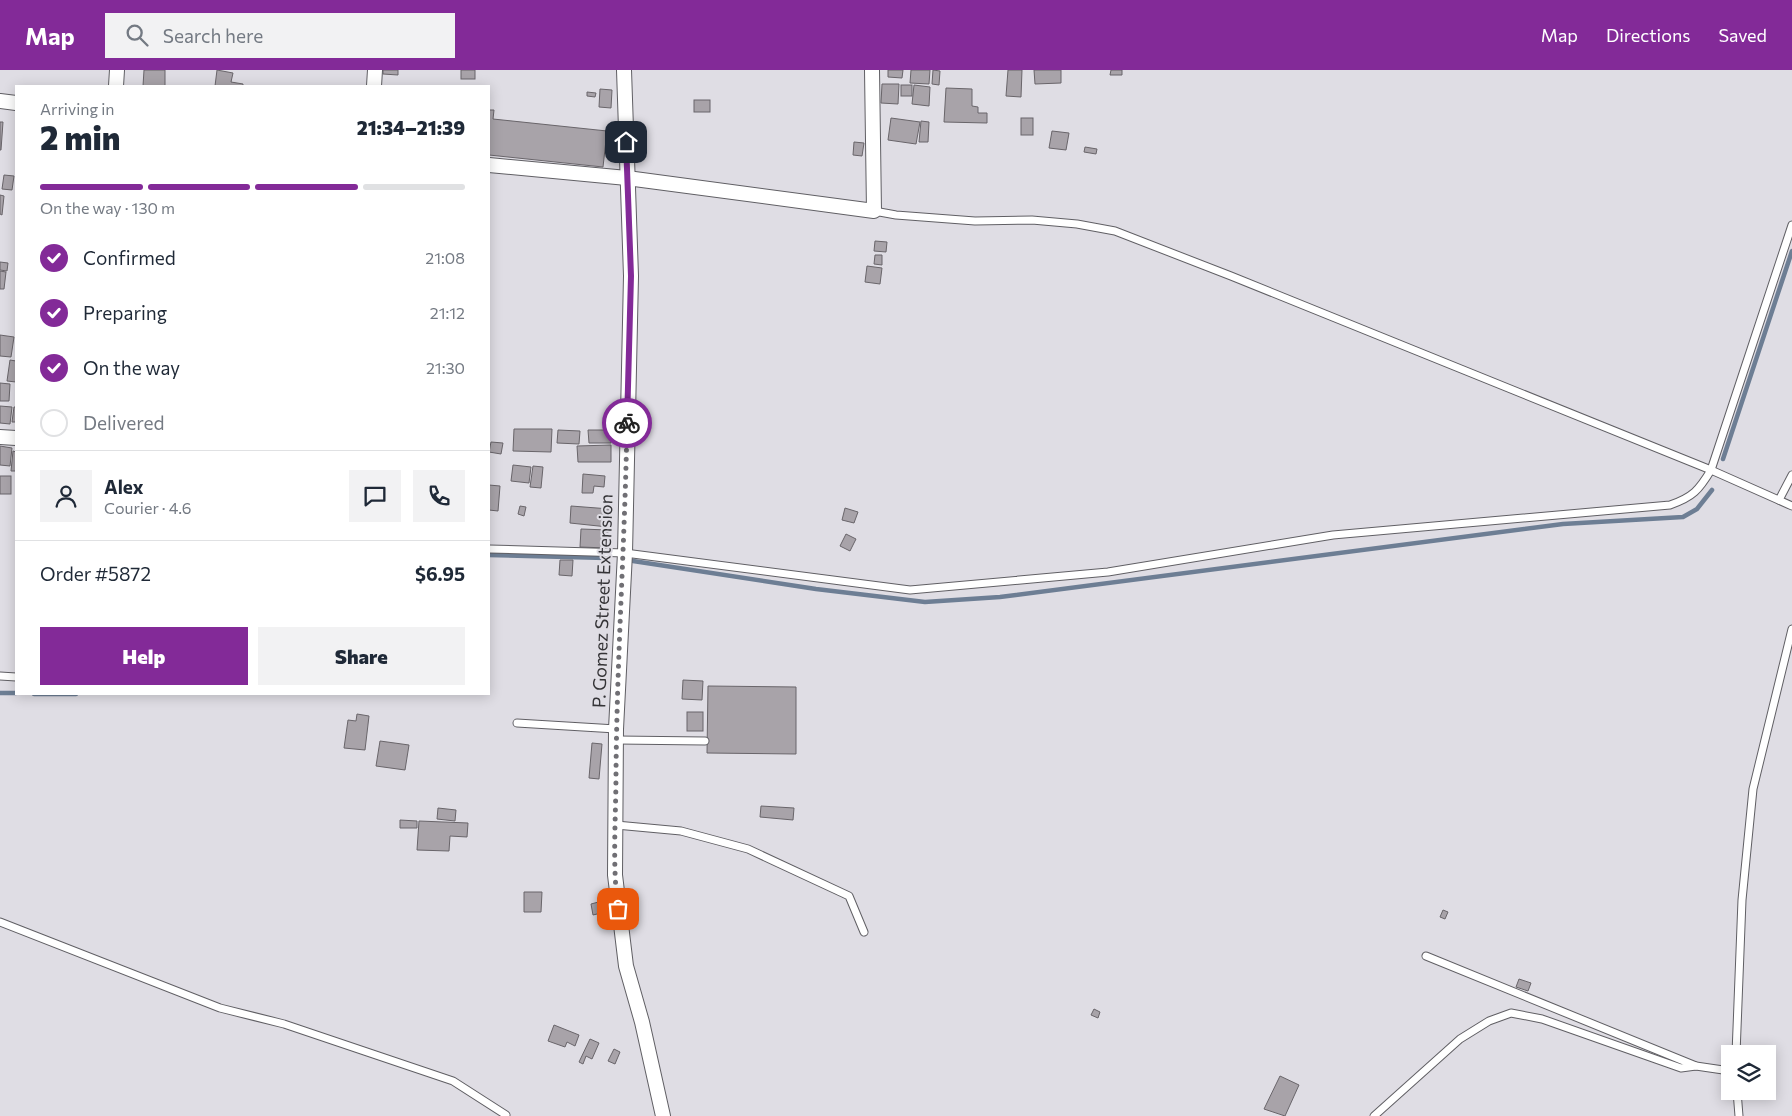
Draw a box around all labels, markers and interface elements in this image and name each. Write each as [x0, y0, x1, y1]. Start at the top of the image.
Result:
search box [105, 13, 455, 58]
text: Map [25, 21, 75, 50]
icon: search [123, 21, 151, 49]
text: Search here [163, 24, 263, 47]
text: Map [1541, 24, 1578, 46]
text: Directions [1606, 24, 1690, 46]
text: Saved [1718, 24, 1767, 46]
text: Arriving in [40, 99, 114, 118]
text: 21:34–21:39 [357, 116, 465, 139]
text: 2 min [40, 117, 120, 157]
pin [605, 121, 647, 163]
icon: home [612, 128, 640, 156]
text: On the way · 130 m [40, 198, 175, 217]
icon: check [40, 244, 68, 272]
text: Confirmed [83, 246, 176, 269]
text: 21:08 [425, 248, 465, 267]
icon: check [40, 299, 68, 327]
text: Preparing [83, 301, 167, 324]
text: 21:12 [430, 303, 465, 322]
icon: check [40, 354, 68, 382]
text: On the way [83, 356, 180, 379]
text: 21:30 [426, 358, 465, 377]
courier [602, 398, 652, 448]
icon: bike [613, 409, 641, 437]
text: Delivered [83, 411, 164, 434]
button: person [40, 470, 92, 522]
button: chat [349, 470, 401, 522]
button: phone [413, 470, 465, 522]
text: Alex [104, 475, 144, 498]
street label: P. Gomez Street Extension [587, 494, 617, 708]
text: Courier · 4.6 [104, 498, 191, 517]
text: Order #5872 [40, 562, 151, 585]
text: $6.95 [415, 562, 465, 585]
button: Help [40, 627, 248, 685]
button: Share [258, 627, 465, 685]
pin [597, 888, 639, 930]
icon: bag [604, 895, 632, 923]
map controls [1721, 1045, 1776, 1100]
button: layers [1721, 1045, 1776, 1100]

